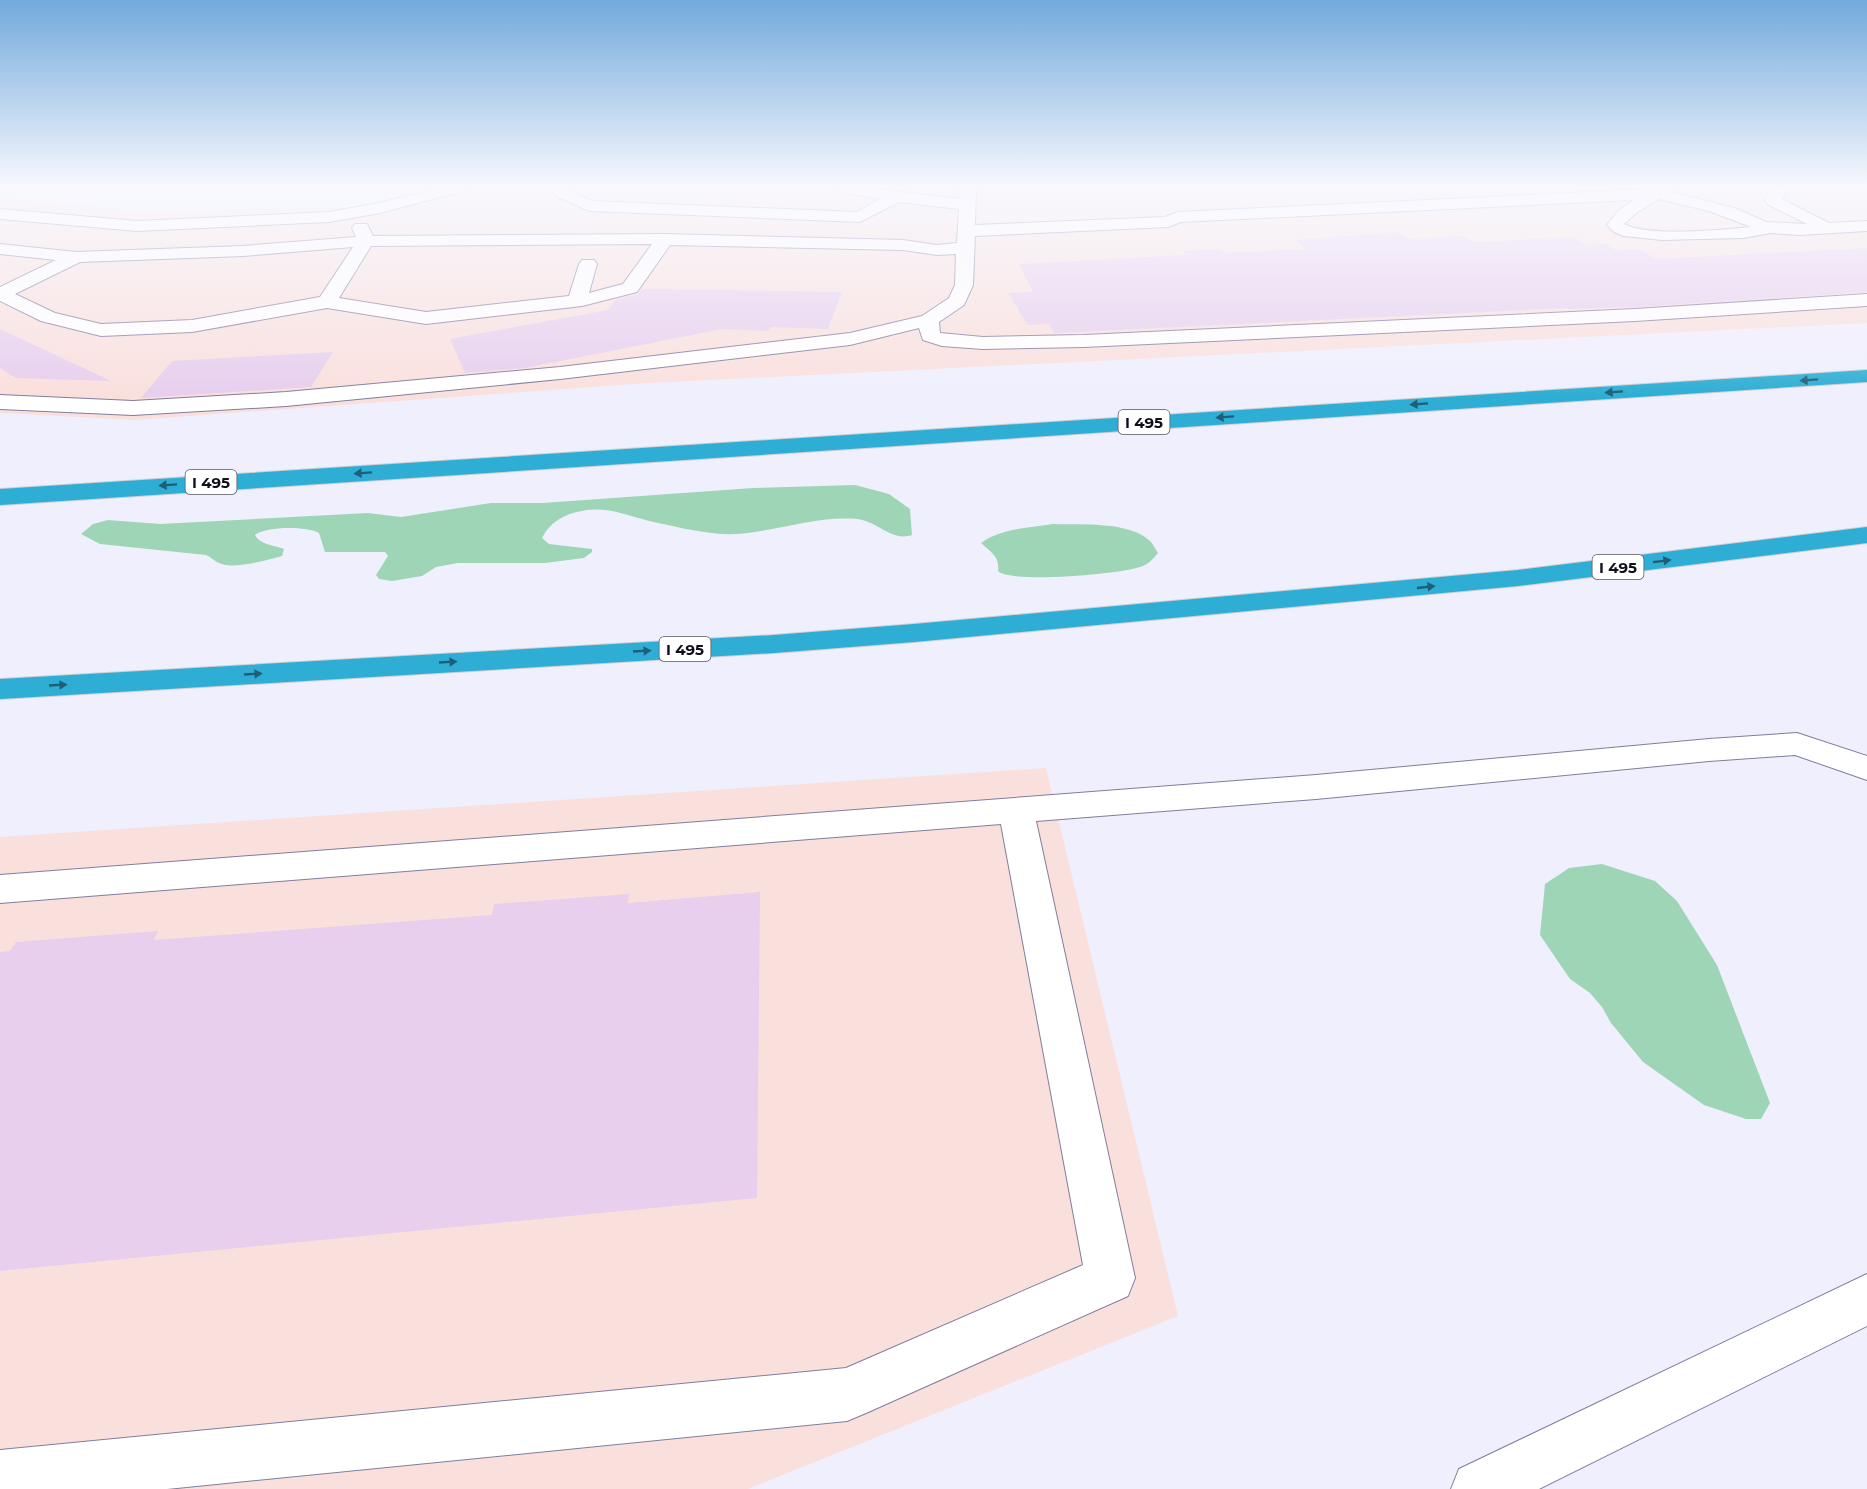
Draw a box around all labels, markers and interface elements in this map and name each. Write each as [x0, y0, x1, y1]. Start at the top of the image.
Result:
one-way arrow [1799, 375, 1818, 384]
one-way arrow [1604, 387, 1623, 397]
one-way arrow [1410, 400, 1429, 409]
road number: I 495 [1118, 410, 1170, 434]
one-way arrow [1215, 412, 1234, 422]
one-way arrow [354, 468, 373, 477]
road number: I 495 [186, 470, 236, 494]
one-way arrow [159, 480, 178, 490]
road number: I 495 [1592, 555, 1644, 579]
one-way arrow [1652, 557, 1671, 566]
one-way arrow [1417, 582, 1436, 592]
road number: I 495 [660, 637, 710, 661]
one-way arrow [633, 646, 652, 656]
one-way arrow [438, 658, 457, 667]
one-way arrow [244, 669, 263, 678]
one-way arrow [49, 681, 68, 690]

